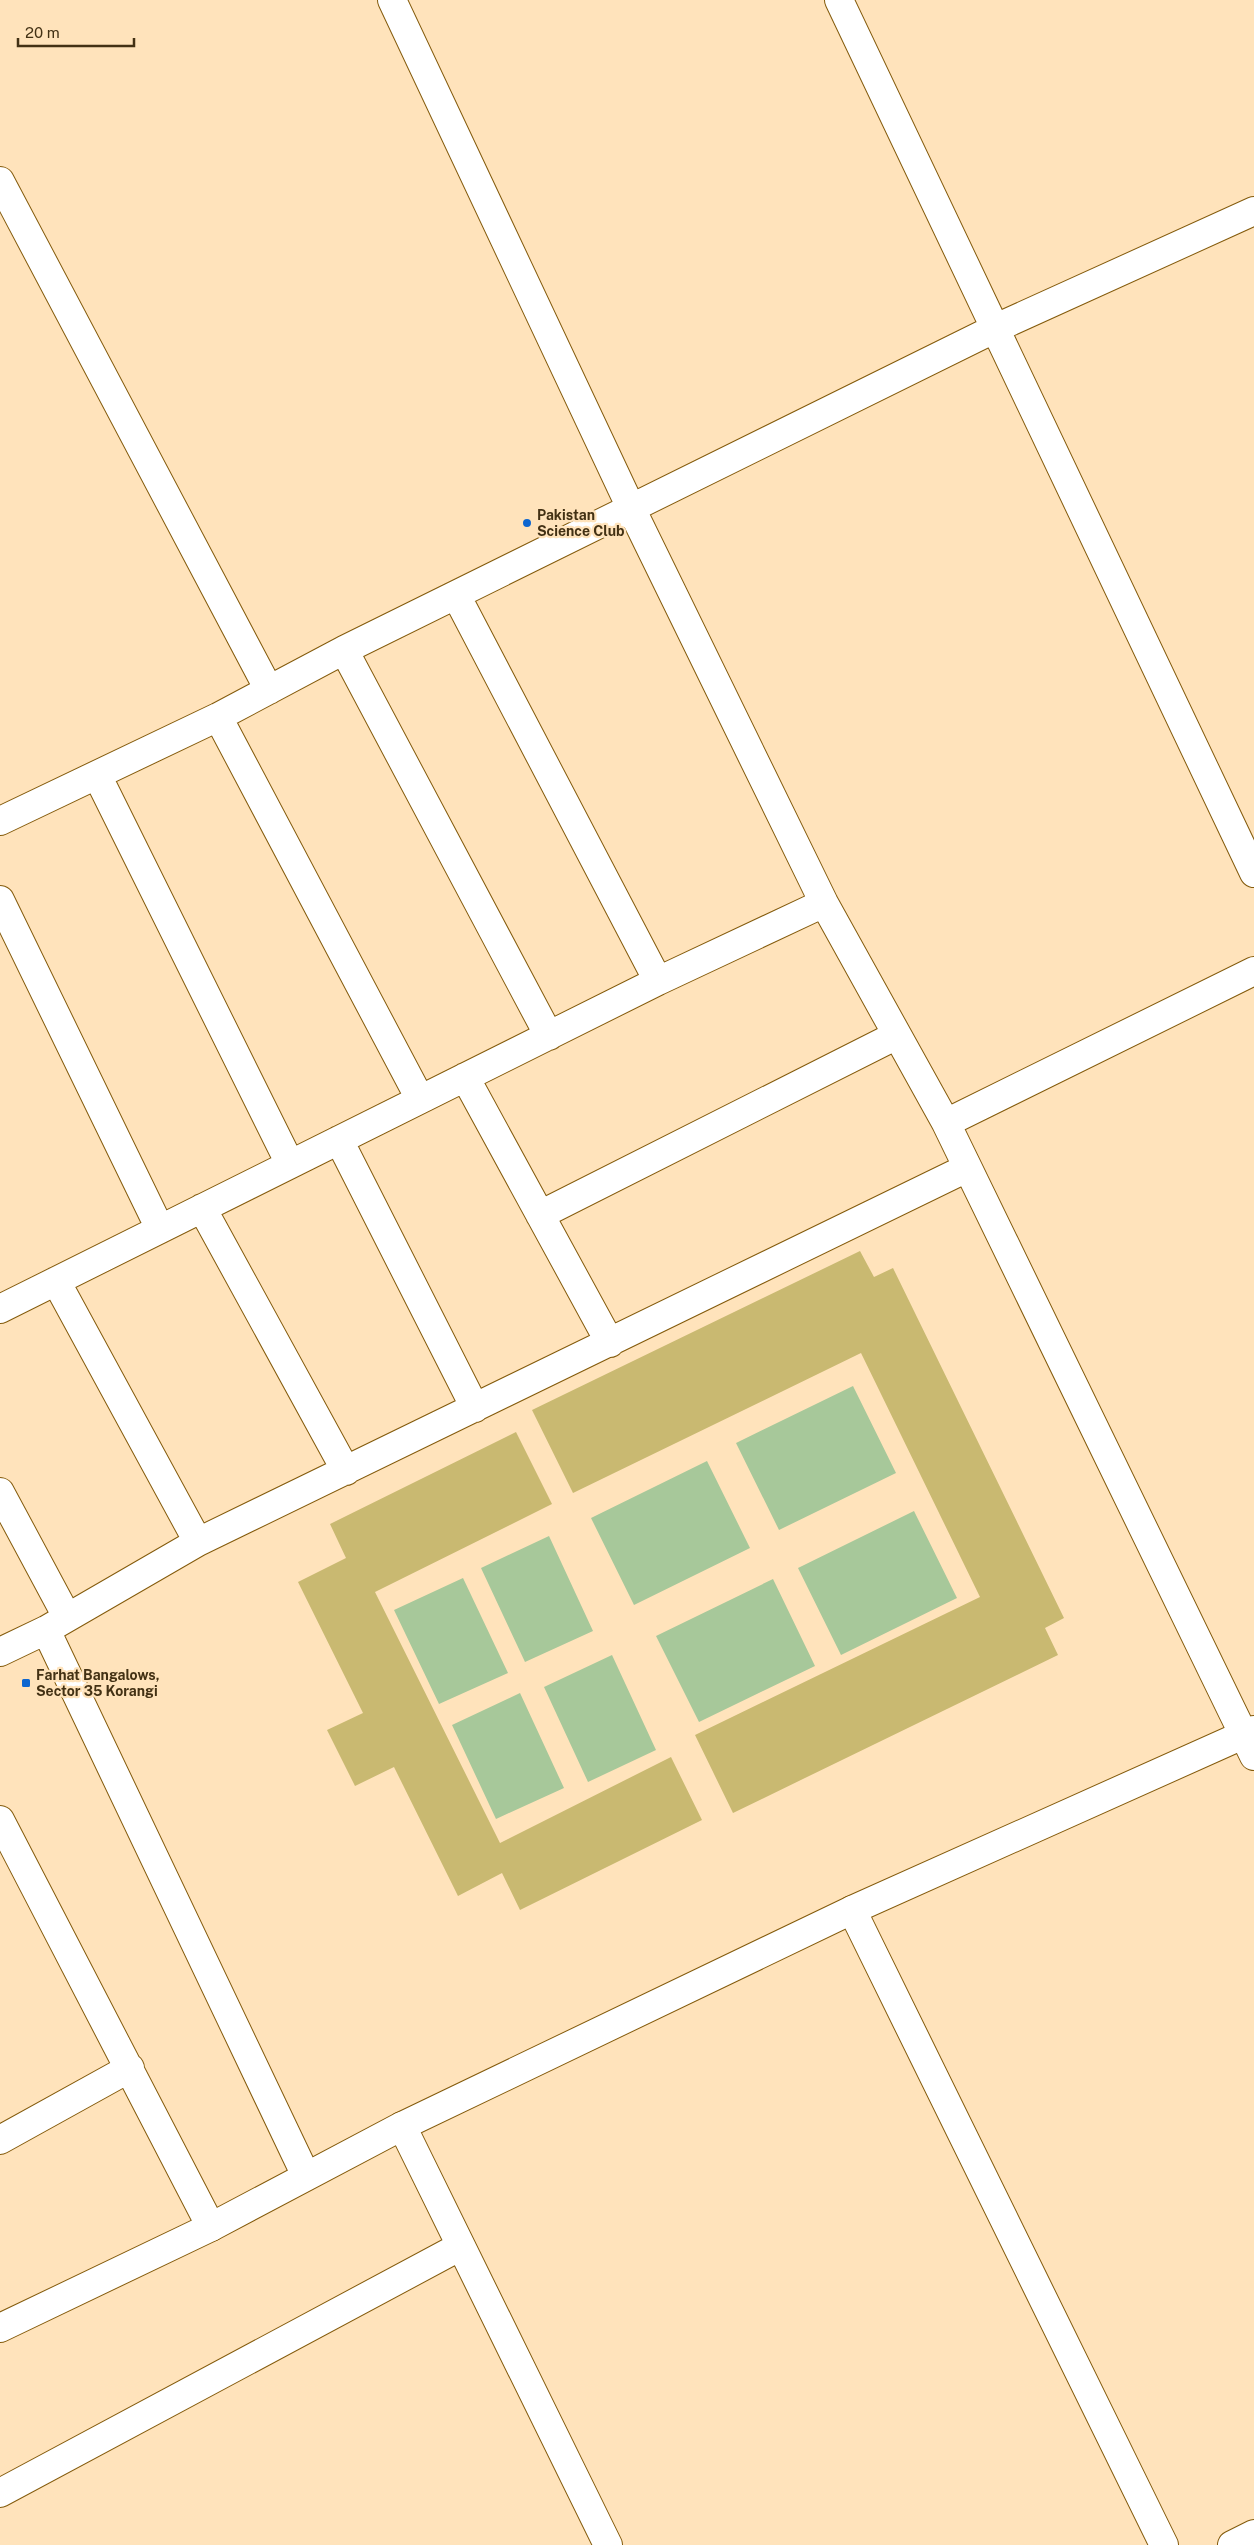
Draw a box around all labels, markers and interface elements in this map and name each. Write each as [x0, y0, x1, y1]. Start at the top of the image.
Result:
scale bar [18, 15, 134, 47]
text: 20 m [25, 24, 60, 41]
place label: Pakistan Science Club [537, 507, 625, 539]
marker: Pakistan Science Club [521, 517, 533, 529]
place label: Farhat Bangalows, Sector 35 Korangi [36, 1667, 160, 1699]
marker: Farhat Bangalows, Sector 35 Korangi [20, 1677, 32, 1689]

